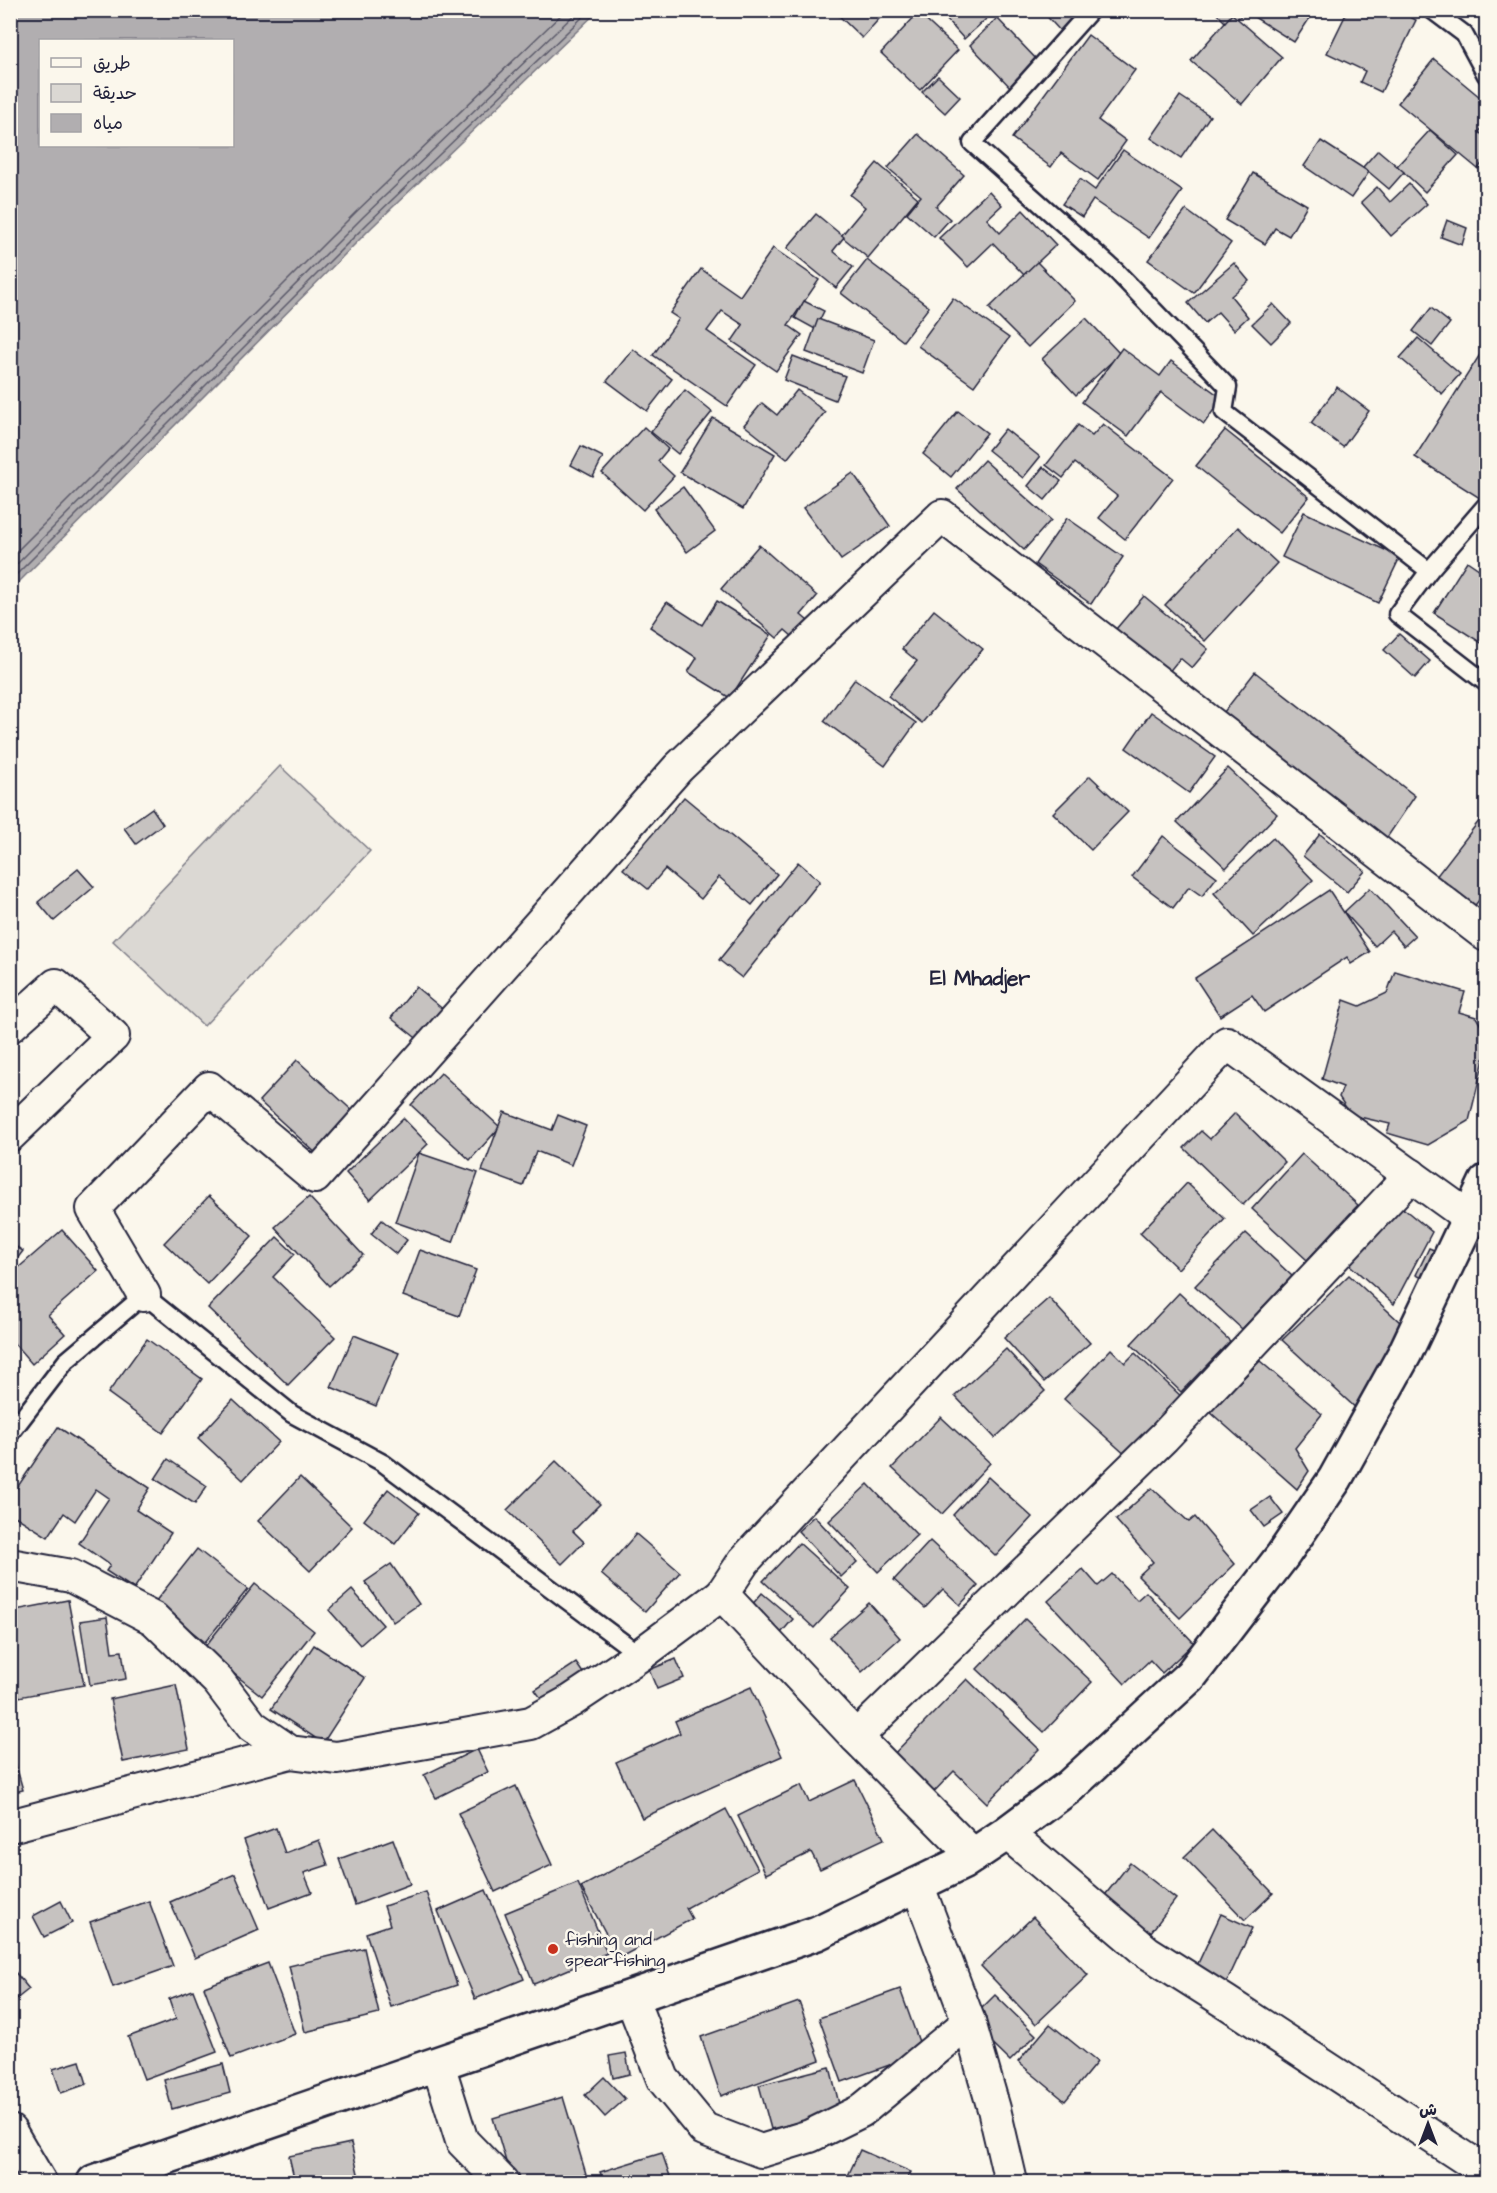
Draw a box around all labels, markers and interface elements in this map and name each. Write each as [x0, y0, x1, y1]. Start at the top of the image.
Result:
legend [39, 39, 234, 147]
text: طريق [93, 51, 131, 76]
text: حديقة [93, 81, 137, 106]
text: مياه [93, 111, 123, 136]
district label: El Mhadjer [930, 964, 1030, 994]
place label: fishing and spearfishing [565, 1927, 665, 1974]
marker: fishing and spearfishing [546, 1942, 560, 1956]
north arrow [1398, 2094, 1458, 2154]
text: ش [1419, 2099, 1437, 2121]

